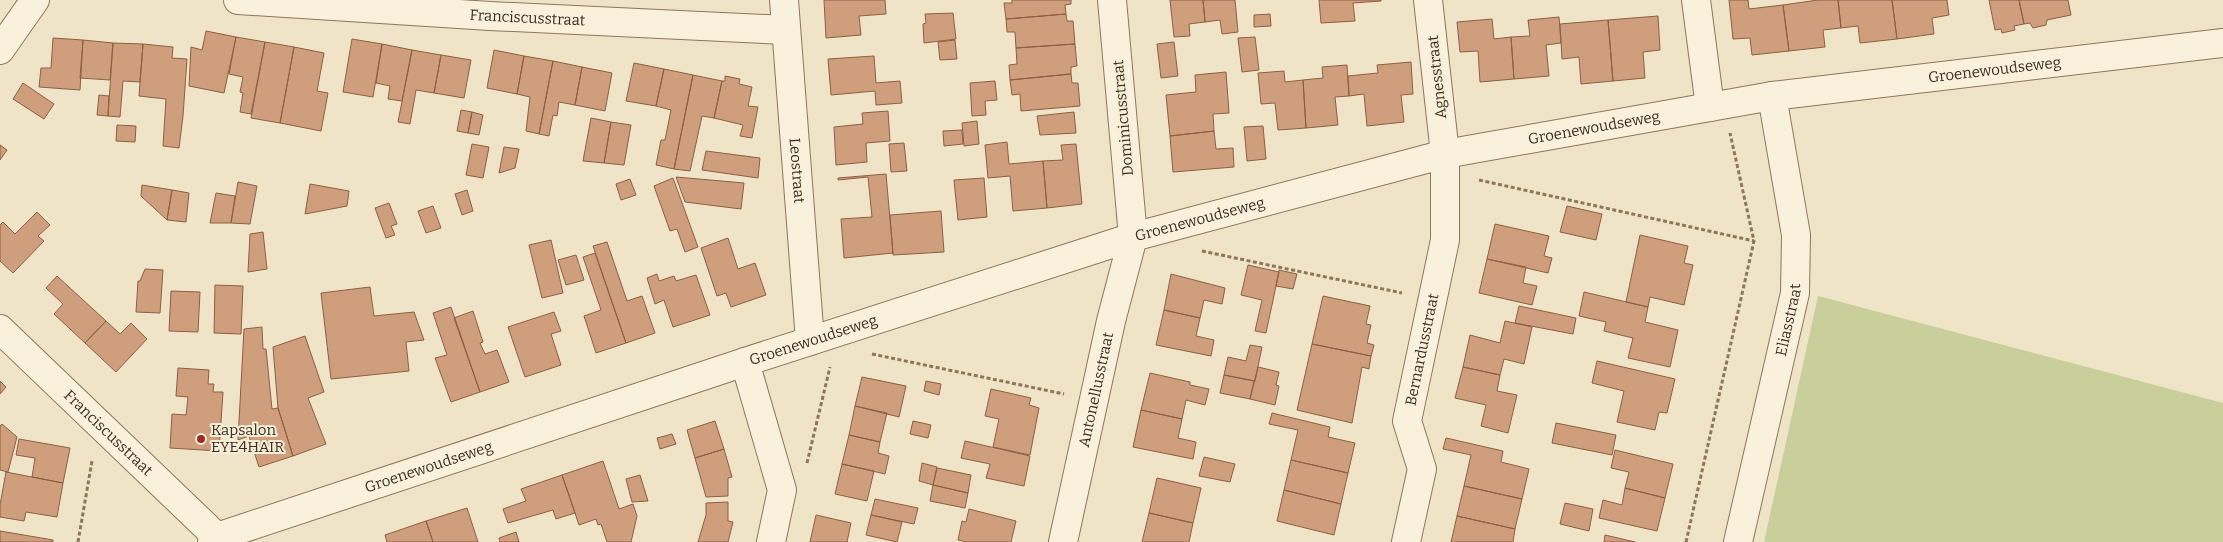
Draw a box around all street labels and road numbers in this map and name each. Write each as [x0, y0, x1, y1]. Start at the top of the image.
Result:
street label: Franciscusstraat [469, 6, 586, 30]
street label: Agnesstraat [1424, 34, 1450, 120]
street label: Groenewoudseweg [1927, 53, 2062, 87]
street label: Dominicusstraat [1109, 59, 1137, 177]
street label: Groenewoudseweg [1527, 107, 1661, 148]
street label: Leostraat [786, 137, 809, 204]
street label: Groenewoudseweg [1133, 193, 1267, 245]
street label: Eliasstraat [1772, 283, 1805, 358]
street label: Bernardusstraat [1401, 291, 1443, 407]
street label: Groenewoudseweg [747, 311, 880, 369]
street label: Antonellusstraat [1075, 330, 1117, 449]
street label: Franciscusstraat [60, 386, 157, 480]
street label: Groenewoudseweg [362, 437, 495, 496]

